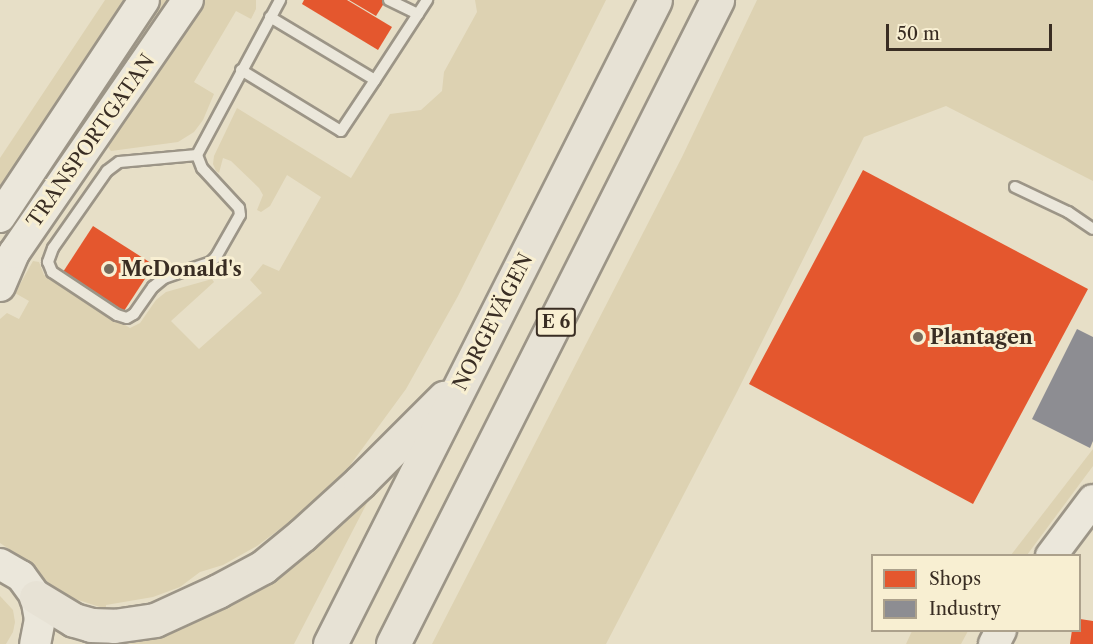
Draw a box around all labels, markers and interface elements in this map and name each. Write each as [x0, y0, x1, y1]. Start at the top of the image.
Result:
scale bar [889, 12, 1056, 50]
text: 50 m [897, 23, 940, 45]
street label: TRANSPORTGATAN [22, 50, 160, 232]
street label: NORGEVÄGEN [448, 249, 538, 395]
place label: McDonald's [121, 257, 242, 281]
marker: McDonald's [102, 262, 116, 276]
road number: E 6 [535, 307, 577, 337]
place label: Plantagen [930, 325, 1033, 349]
marker: Plantagen [911, 330, 925, 344]
legend [871, 554, 1081, 632]
text: Shops [929, 568, 981, 590]
text: Industry [929, 598, 1001, 620]

